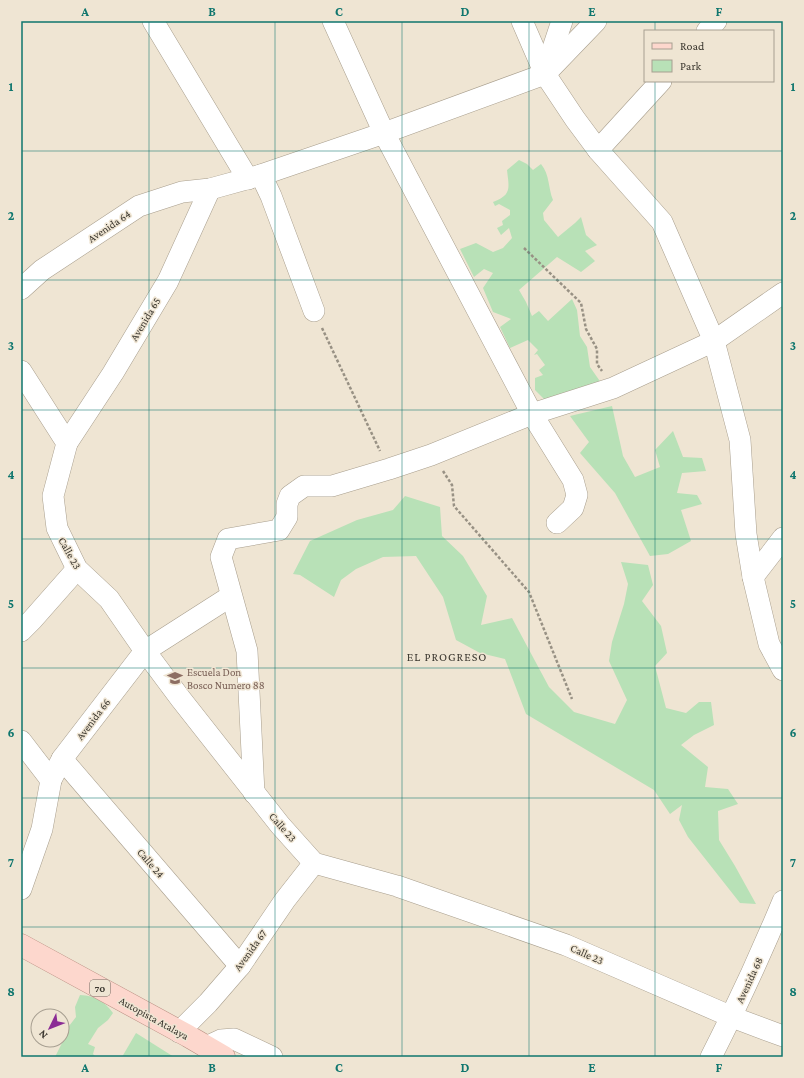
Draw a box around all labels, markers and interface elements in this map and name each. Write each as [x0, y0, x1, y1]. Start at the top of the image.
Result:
text: A [80, 4, 89, 19]
text: B [208, 4, 216, 19]
text: C [335, 4, 343, 19]
text: D [461, 4, 470, 19]
text: E [588, 4, 596, 19]
text: F [716, 4, 723, 19]
legend [644, 30, 774, 82]
text: Road [680, 39, 705, 53]
text: Park [680, 59, 702, 73]
text: 1 [9, 79, 14, 94]
text: 1 [791, 79, 796, 94]
street label: Avenida 64 [85, 207, 133, 245]
text: 2 [8, 208, 15, 223]
text: 2 [790, 208, 797, 223]
street label: Avenida 65 [127, 295, 163, 343]
text: 3 [8, 338, 14, 353]
text: 3 [790, 338, 796, 353]
text: 4 [7, 467, 15, 482]
text: 4 [789, 467, 797, 482]
street label: Calle 23 [56, 535, 84, 571]
text: 5 [8, 596, 14, 611]
text: 5 [790, 596, 796, 611]
district label: EL PROGRESO [407, 650, 487, 664]
place label: Escuela Don Bosco Numero 88 [187, 666, 265, 691]
school or university icon: Escuela Don Bosco Numero 88 [166, 669, 184, 687]
street label: Avenida 66 [74, 696, 112, 742]
text: 6 [7, 725, 15, 740]
text: 6 [789, 725, 797, 740]
street label: Calle 23 [267, 810, 299, 844]
street label: Calle 24 [135, 846, 167, 880]
text: 7 [8, 855, 14, 870]
text: 7 [790, 855, 796, 870]
street label: Avenida 67 [231, 927, 269, 973]
street label: Calle 23 [569, 941, 605, 967]
street label: Avenida 68 [733, 955, 765, 1005]
road number: 70 [90, 980, 110, 996]
text: 8 [7, 984, 15, 999]
text: 8 [789, 984, 797, 999]
street label: Autopista Atalaya [117, 994, 191, 1043]
north arrow [30, 1008, 70, 1048]
text: N [35, 1028, 50, 1042]
text: A [80, 1060, 89, 1075]
text: B [208, 1060, 216, 1075]
text: C [335, 1060, 343, 1075]
text: D [461, 1060, 470, 1075]
text: E [588, 1060, 596, 1075]
text: F [716, 1060, 723, 1075]

